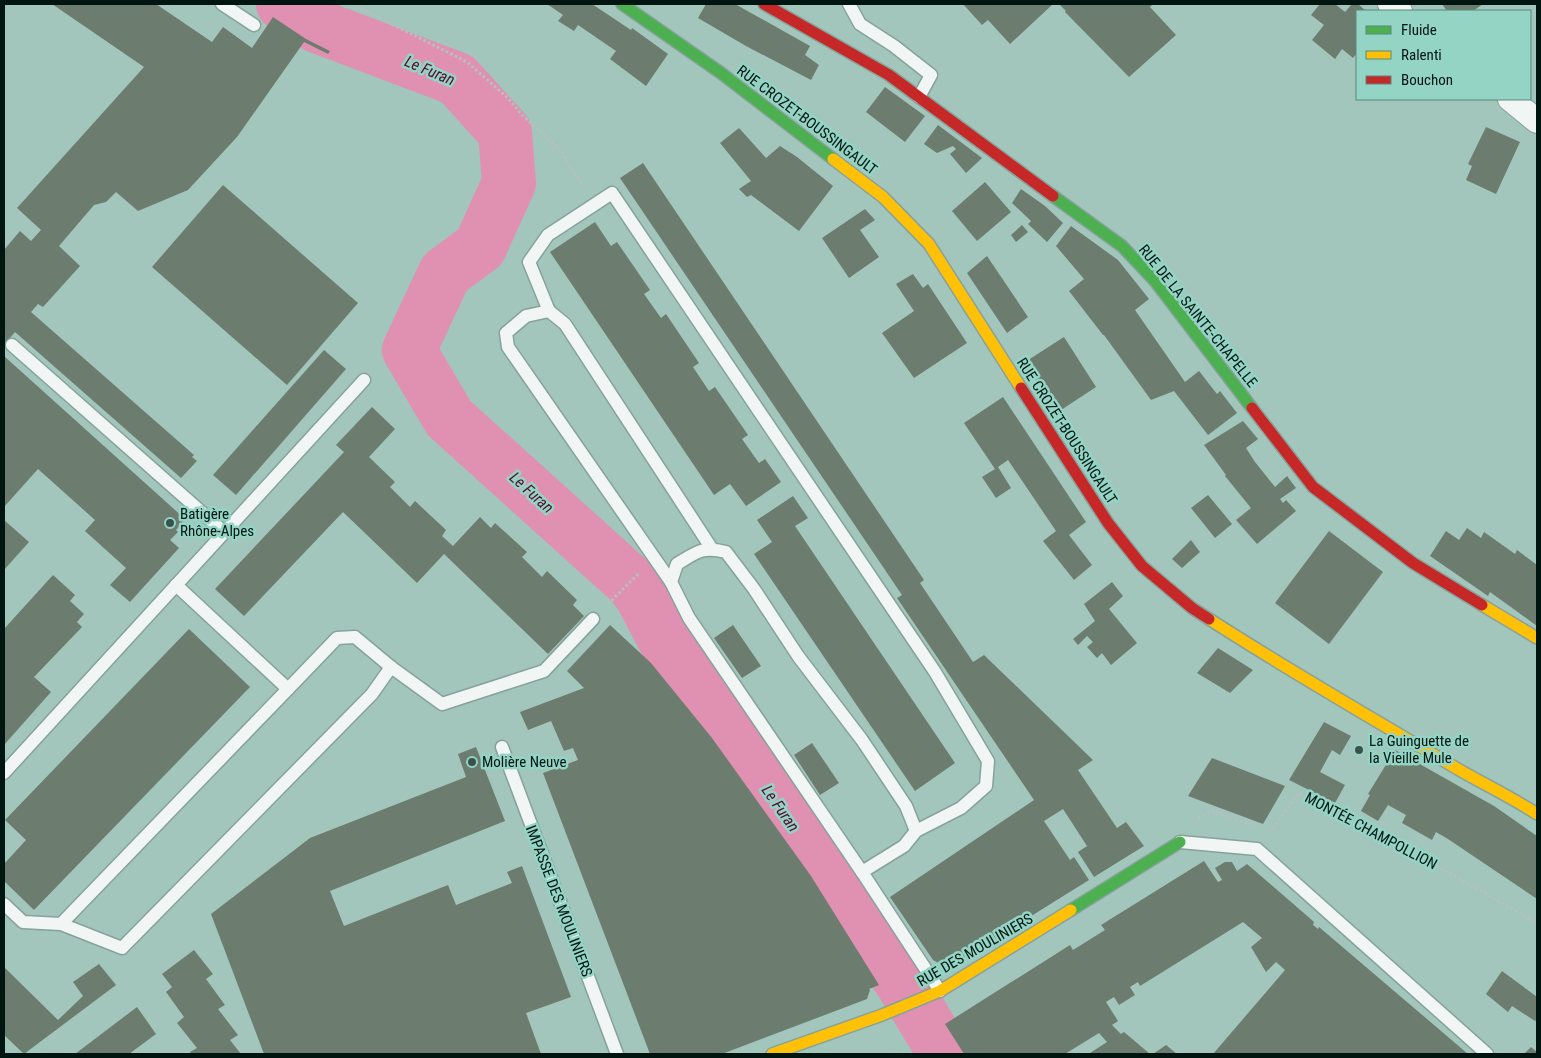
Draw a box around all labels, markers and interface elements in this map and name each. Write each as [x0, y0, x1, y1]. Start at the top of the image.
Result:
legend [1356, 10, 1531, 100]
text: Fluide [1401, 21, 1437, 39]
text: Ralenti [1401, 46, 1442, 64]
water label: Le Furan [402, 51, 458, 89]
street label: RUE CROZET-BOUSSINGAULT [733, 61, 881, 179]
text: Bouchon [1401, 71, 1453, 89]
street label: RUE DE LA SAINTE-CHAPELLE [1135, 241, 1261, 391]
street label: RUE CROZET-BOUSSINGAULT [1013, 354, 1121, 508]
water label: Le Furan [506, 468, 558, 517]
place label: Batigère Rhône-Alpes [180, 505, 254, 540]
marker: Batigère Rhône-Alpes [164, 517, 176, 529]
place label: La Guinguette de la Vieille Mule [1369, 732, 1469, 767]
marker: La Guinguette de la Vieille Mule [1353, 744, 1365, 756]
place label: Molière Neuve [482, 753, 567, 771]
marker: Molière Neuve [466, 756, 478, 768]
water label: Le Furan [758, 781, 803, 835]
street label: MONTÉE CHAMPOLLION [1302, 789, 1440, 873]
street label: IMPASSE DES MOULINIERS [522, 823, 596, 979]
street label: RUE DES MOULINIERS [914, 909, 1036, 990]

